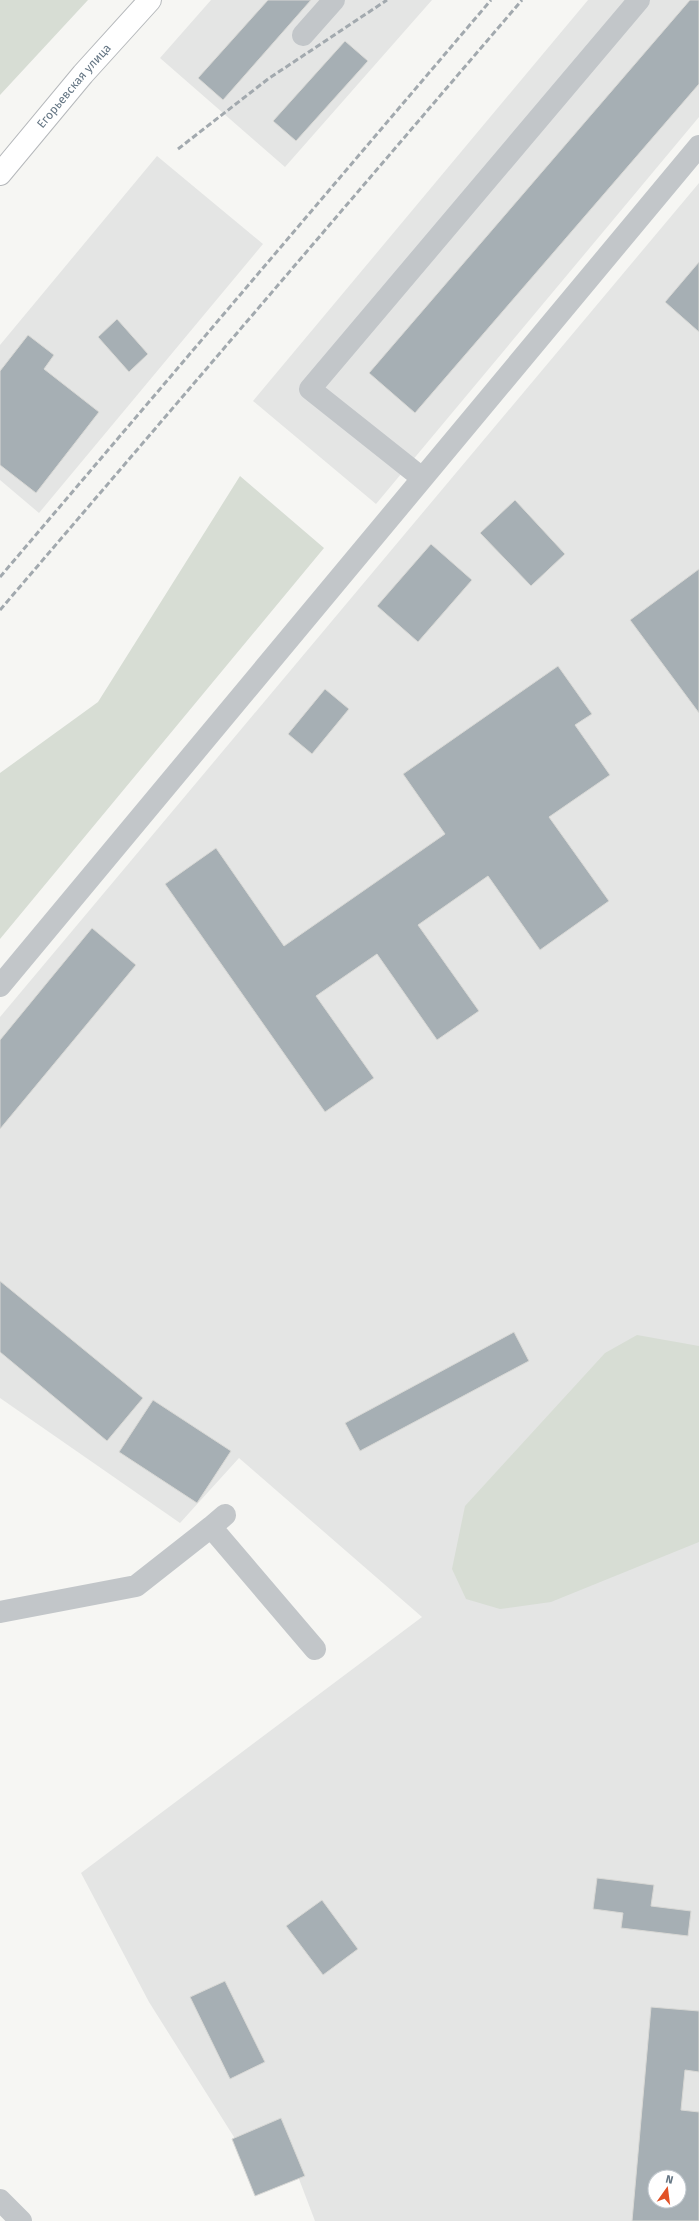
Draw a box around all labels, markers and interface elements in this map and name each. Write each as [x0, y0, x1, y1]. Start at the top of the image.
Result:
street label: Егорьевская улица [34, 41, 114, 131]
north arrow [647, 2169, 687, 2209]
text: N [664, 2173, 674, 2187]

